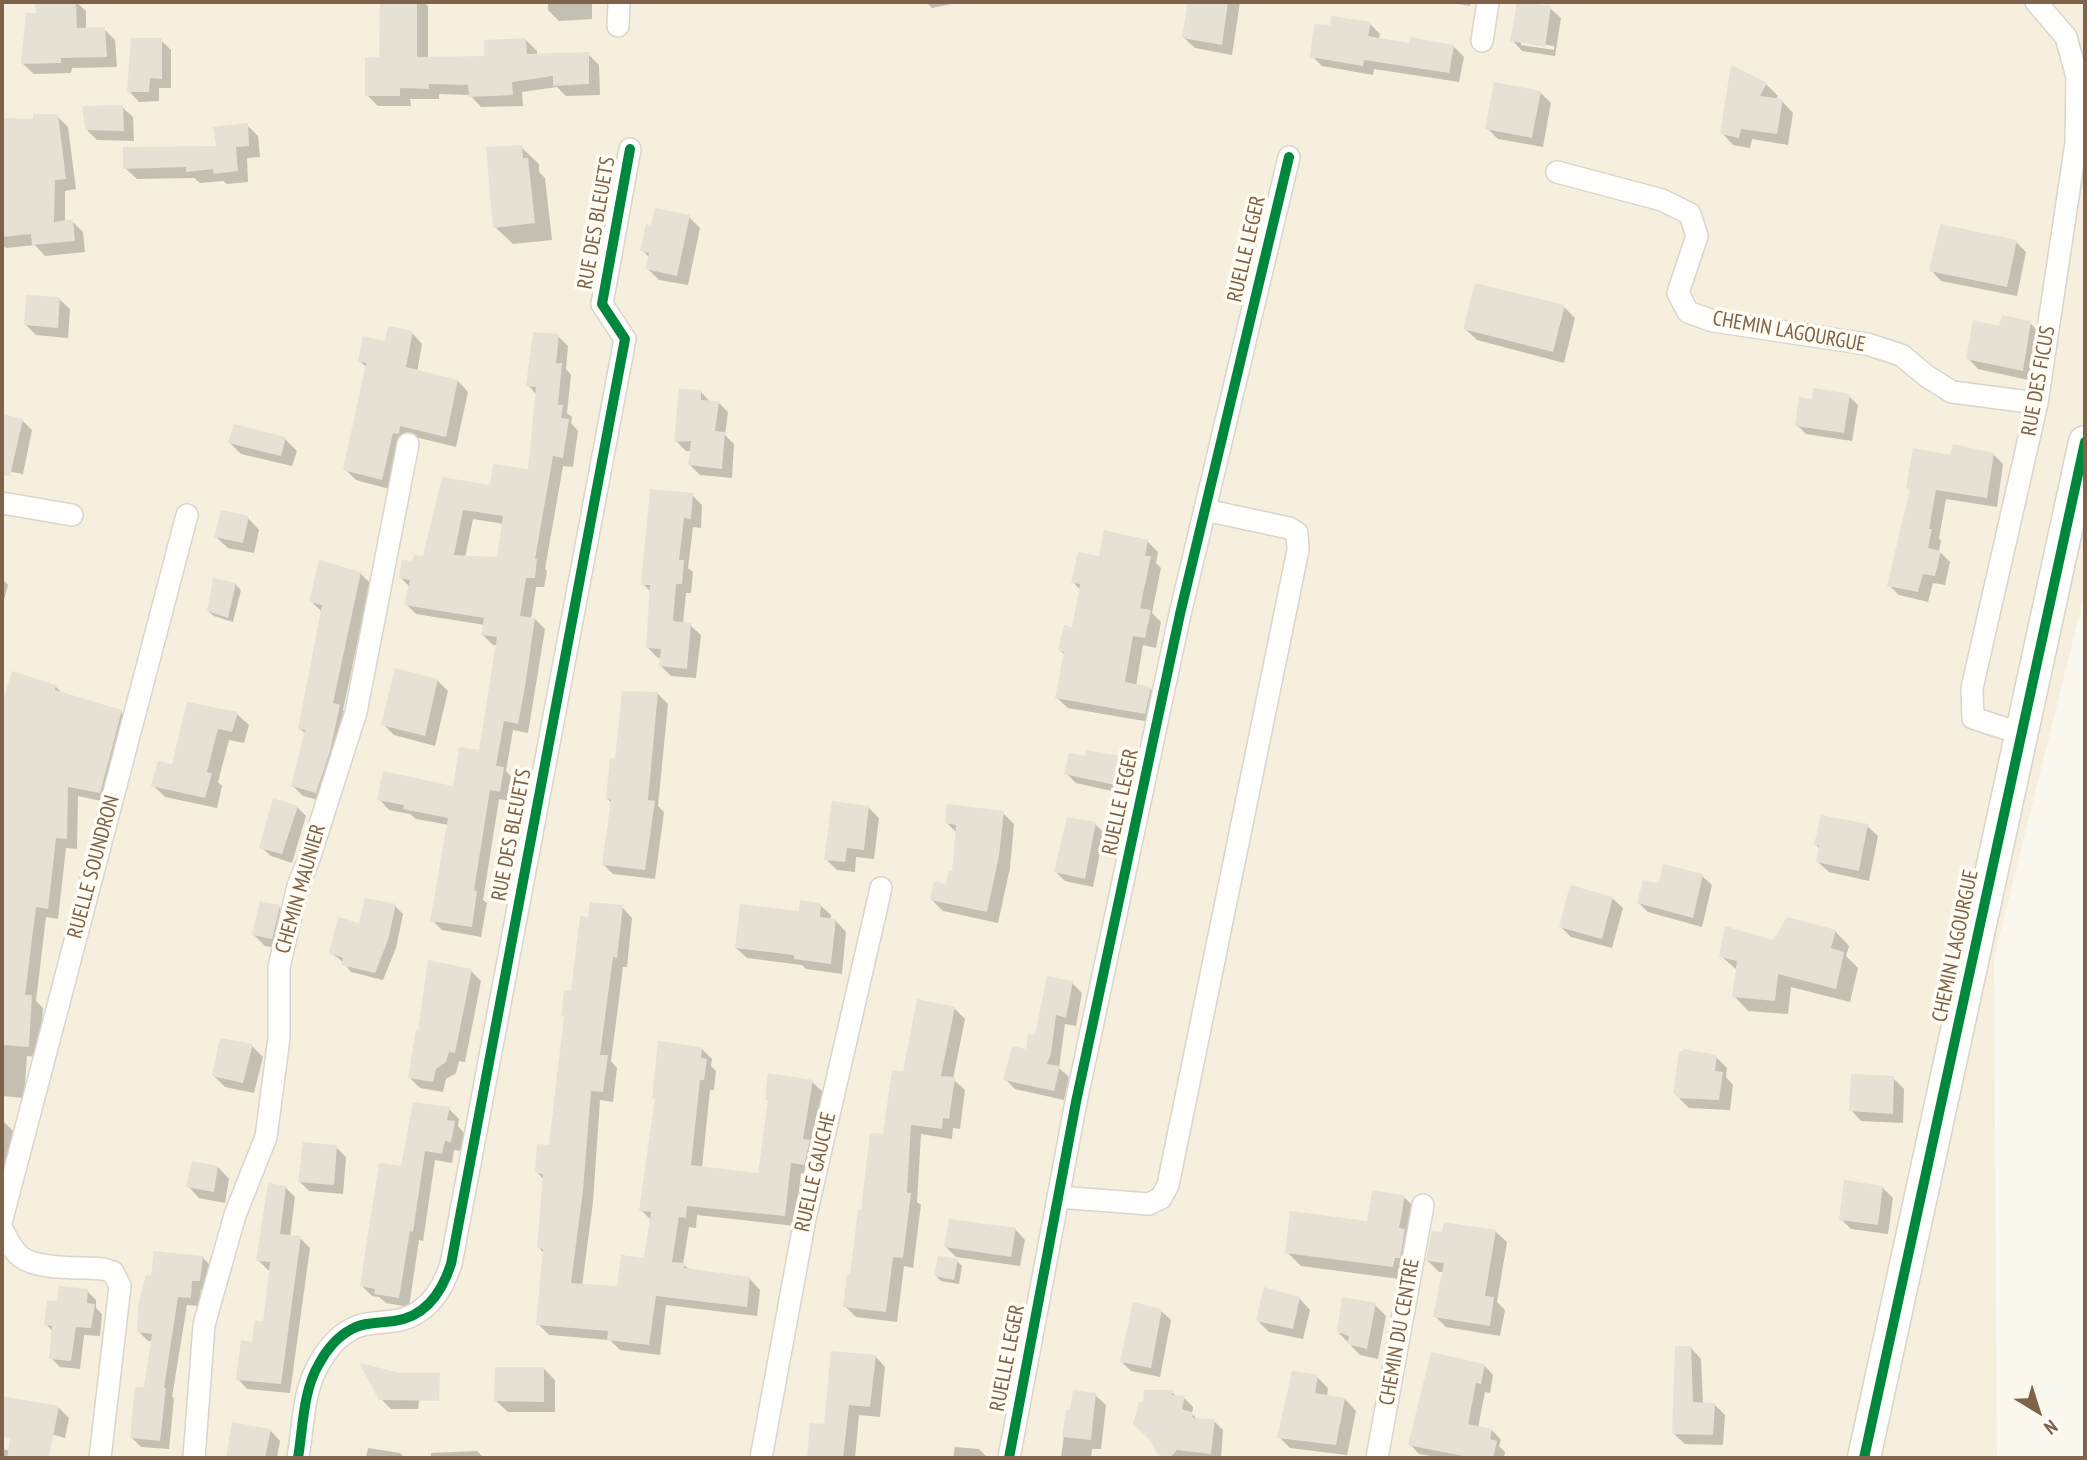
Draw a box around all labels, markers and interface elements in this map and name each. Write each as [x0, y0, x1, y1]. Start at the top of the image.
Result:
street label: RUE DES BLEUETS [573, 155, 621, 291]
street label: RUELLE LEGER [1223, 194, 1271, 304]
street label: CHEMIN LAGOURGUE [1711, 306, 1867, 358]
street label: RUE DES FICUS [2017, 324, 2061, 438]
street label: RUELLE LEGER [1097, 747, 1145, 857]
street label: RUE DES BLEUETS [487, 767, 537, 903]
street label: RUELLE SOUNDRON [63, 793, 125, 941]
street label: CHEMIN MAUNIER [270, 821, 332, 957]
street label: CHEMIN LAGOURGUE [1928, 868, 1984, 1024]
street label: RUELLE GAUCHE [790, 1110, 842, 1234]
street label: CHEMIN DU CENTRE [1375, 1257, 1425, 1407]
street label: RUELLE LEGER [985, 1303, 1031, 1413]
north arrow [2003, 1376, 2073, 1446]
text: N [2040, 1415, 2062, 1440]

